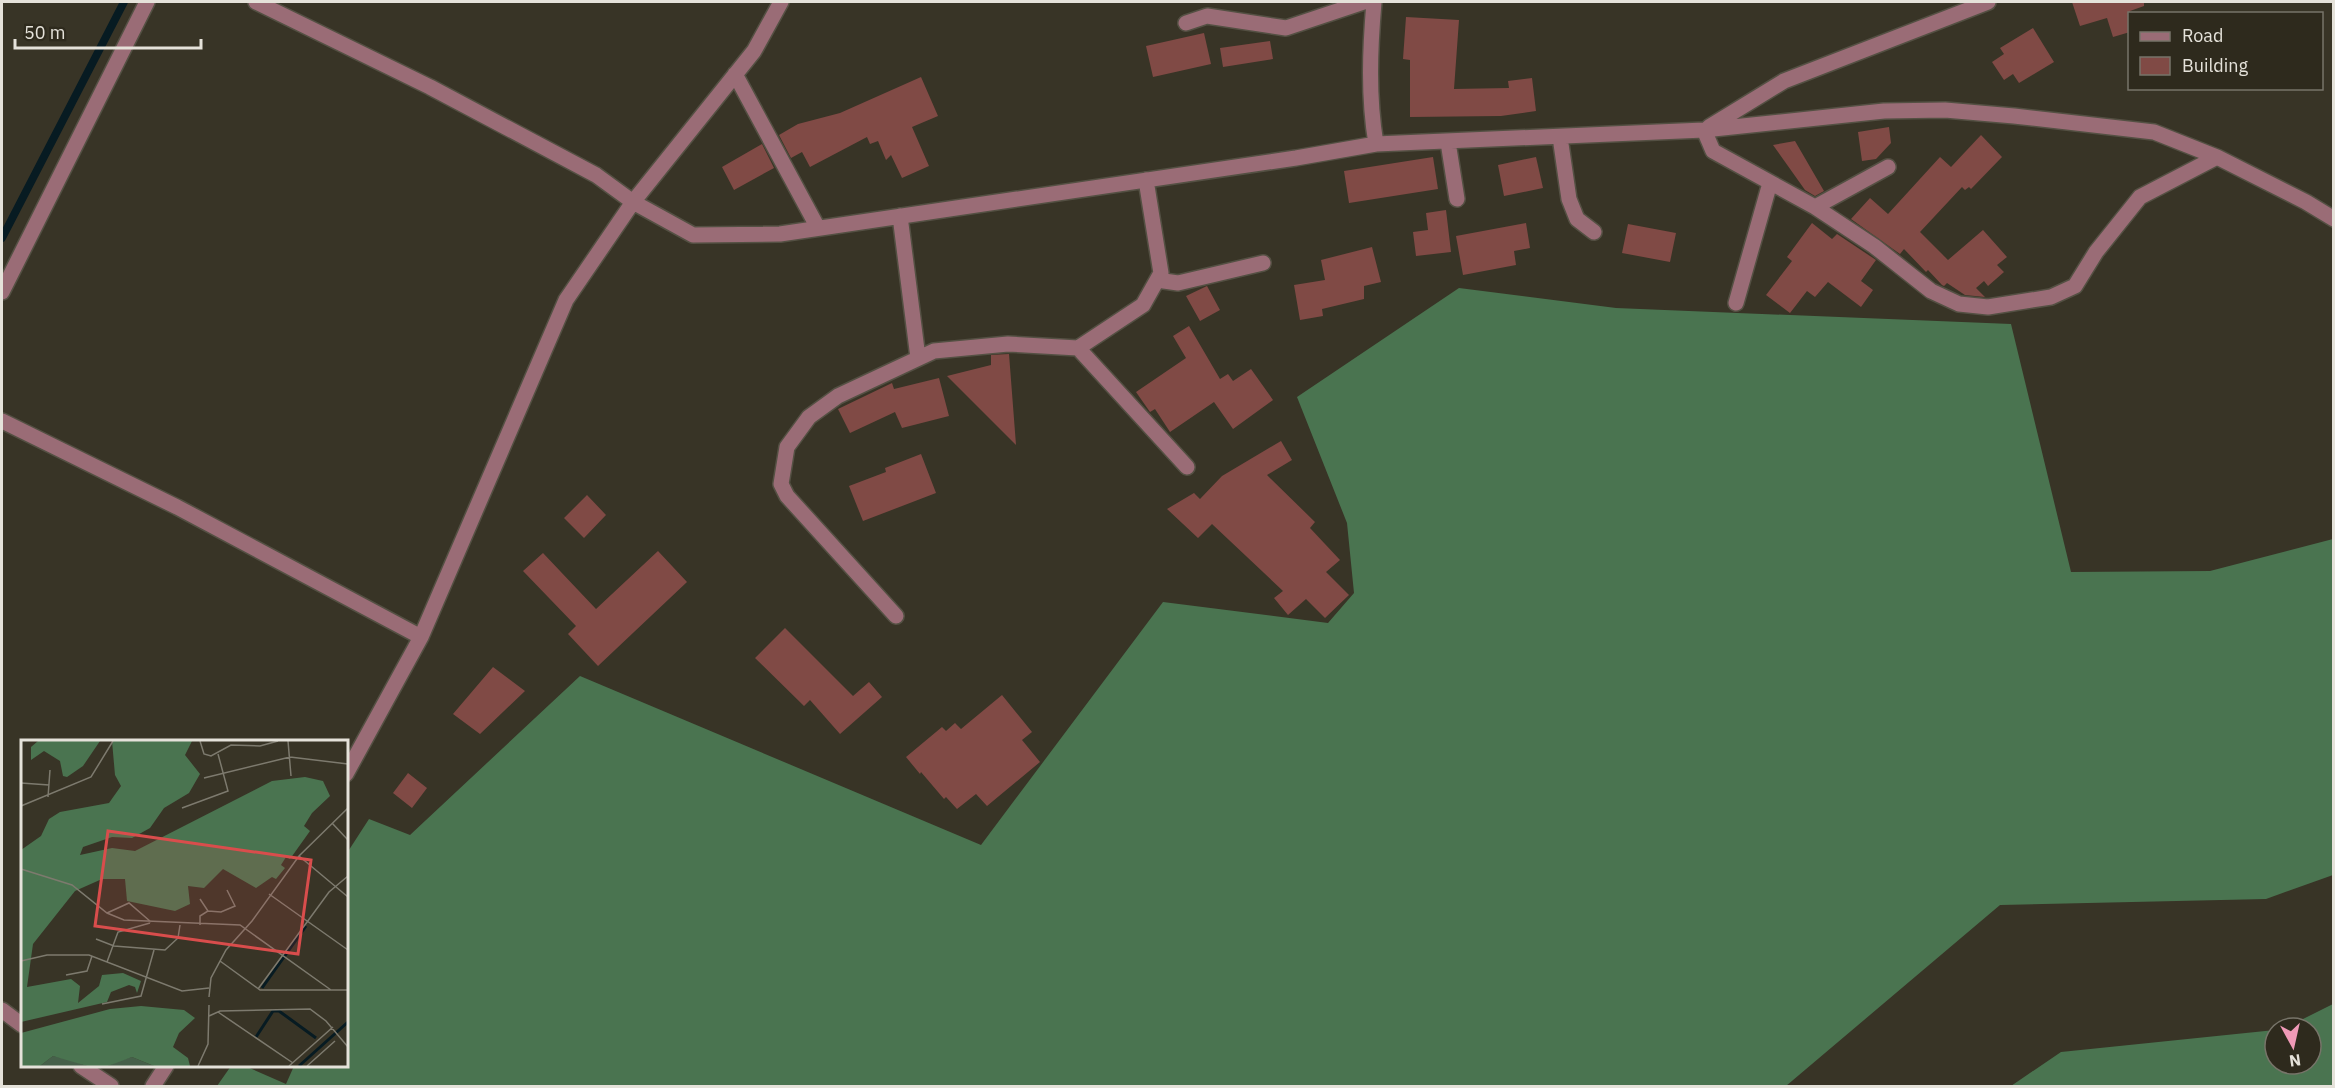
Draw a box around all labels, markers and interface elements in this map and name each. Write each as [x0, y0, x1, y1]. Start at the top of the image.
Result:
scale bar [15, 12, 201, 50]
legend [2128, 12, 2323, 90]
text: 50 m [24, 21, 66, 44]
text: Road [2182, 24, 2223, 47]
text: Building [2182, 54, 2249, 77]
inset map [21, 740, 348, 1067]
north arrow [2263, 1016, 2323, 1076]
text: N [2288, 1050, 2302, 1072]

